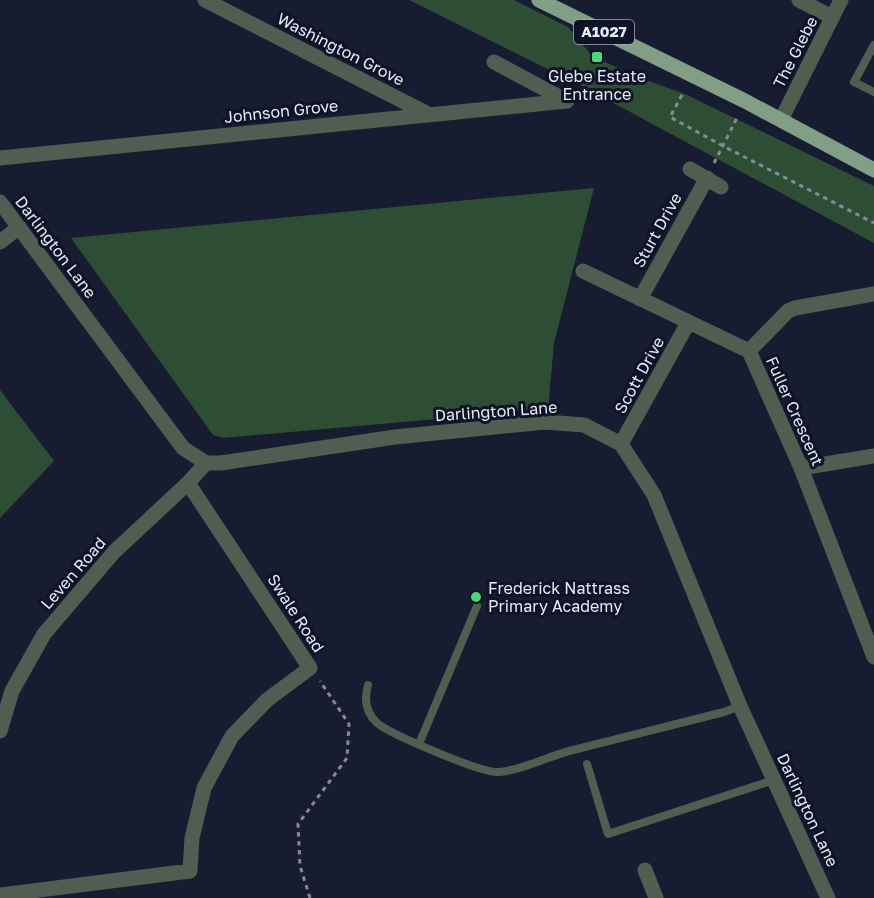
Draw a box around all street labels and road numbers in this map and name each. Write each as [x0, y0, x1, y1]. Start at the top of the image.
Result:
street label: Washington Grove [274, 8, 408, 90]
street label: The Glebe [768, 13, 822, 91]
road number: A1027 [574, 20, 634, 44]
street label: Johnson Grove [223, 95, 339, 127]
street label: Sturt Drive [628, 189, 686, 271]
street label: Darlington Lane [11, 192, 101, 302]
street label: Scott Drive [610, 333, 668, 417]
street label: Fuller Crescent [762, 353, 828, 469]
street label: Darlington Lane [434, 397, 558, 425]
street label: Leven Road [36, 533, 110, 613]
street label: Swale Road [263, 570, 329, 656]
street label: Darlington Lane [773, 750, 843, 870]

